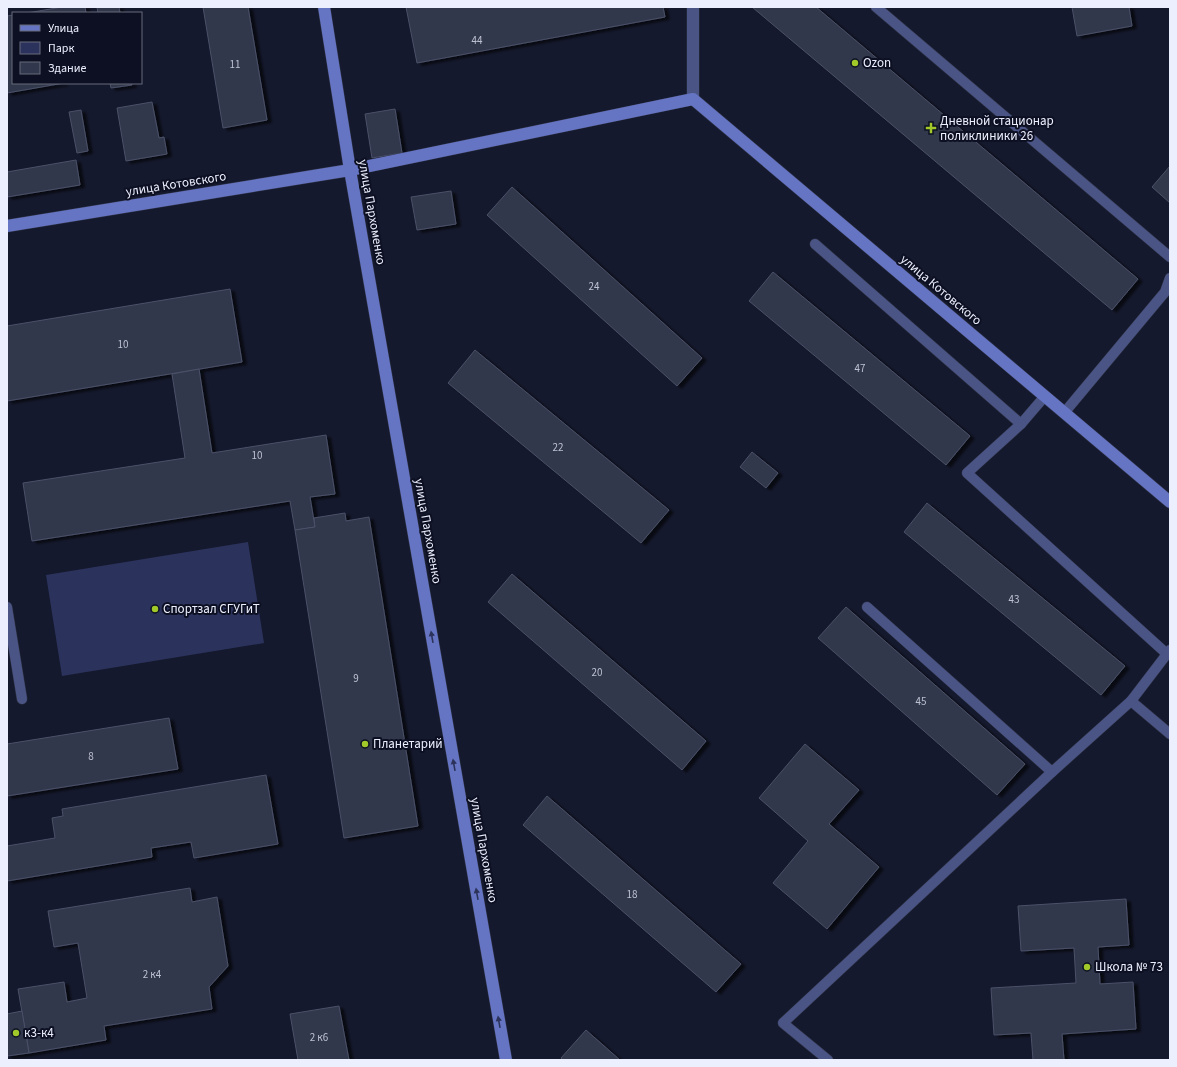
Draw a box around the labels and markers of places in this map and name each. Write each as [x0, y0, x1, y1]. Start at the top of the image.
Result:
place label: Ozon [863, 54, 891, 72]
marker: Ozon [850, 58, 860, 68]
place label: Дневной стационар поликлиники 26 [940, 112, 1054, 145]
marker: Дневной стационар поликлиники 26 [925, 122, 937, 134]
place label: Спортзал СГУГиТ [163, 600, 260, 618]
marker: Спортзал СГУГиТ [150, 604, 160, 614]
place label: Планетарий [373, 735, 443, 753]
marker: Планетарий [360, 739, 370, 749]
place label: Школа № 73 [1095, 958, 1163, 976]
marker: Школа № 73 [1082, 962, 1092, 972]
place label: к3-к4 [24, 1024, 54, 1042]
marker: к3-к4 [11, 1028, 21, 1038]

